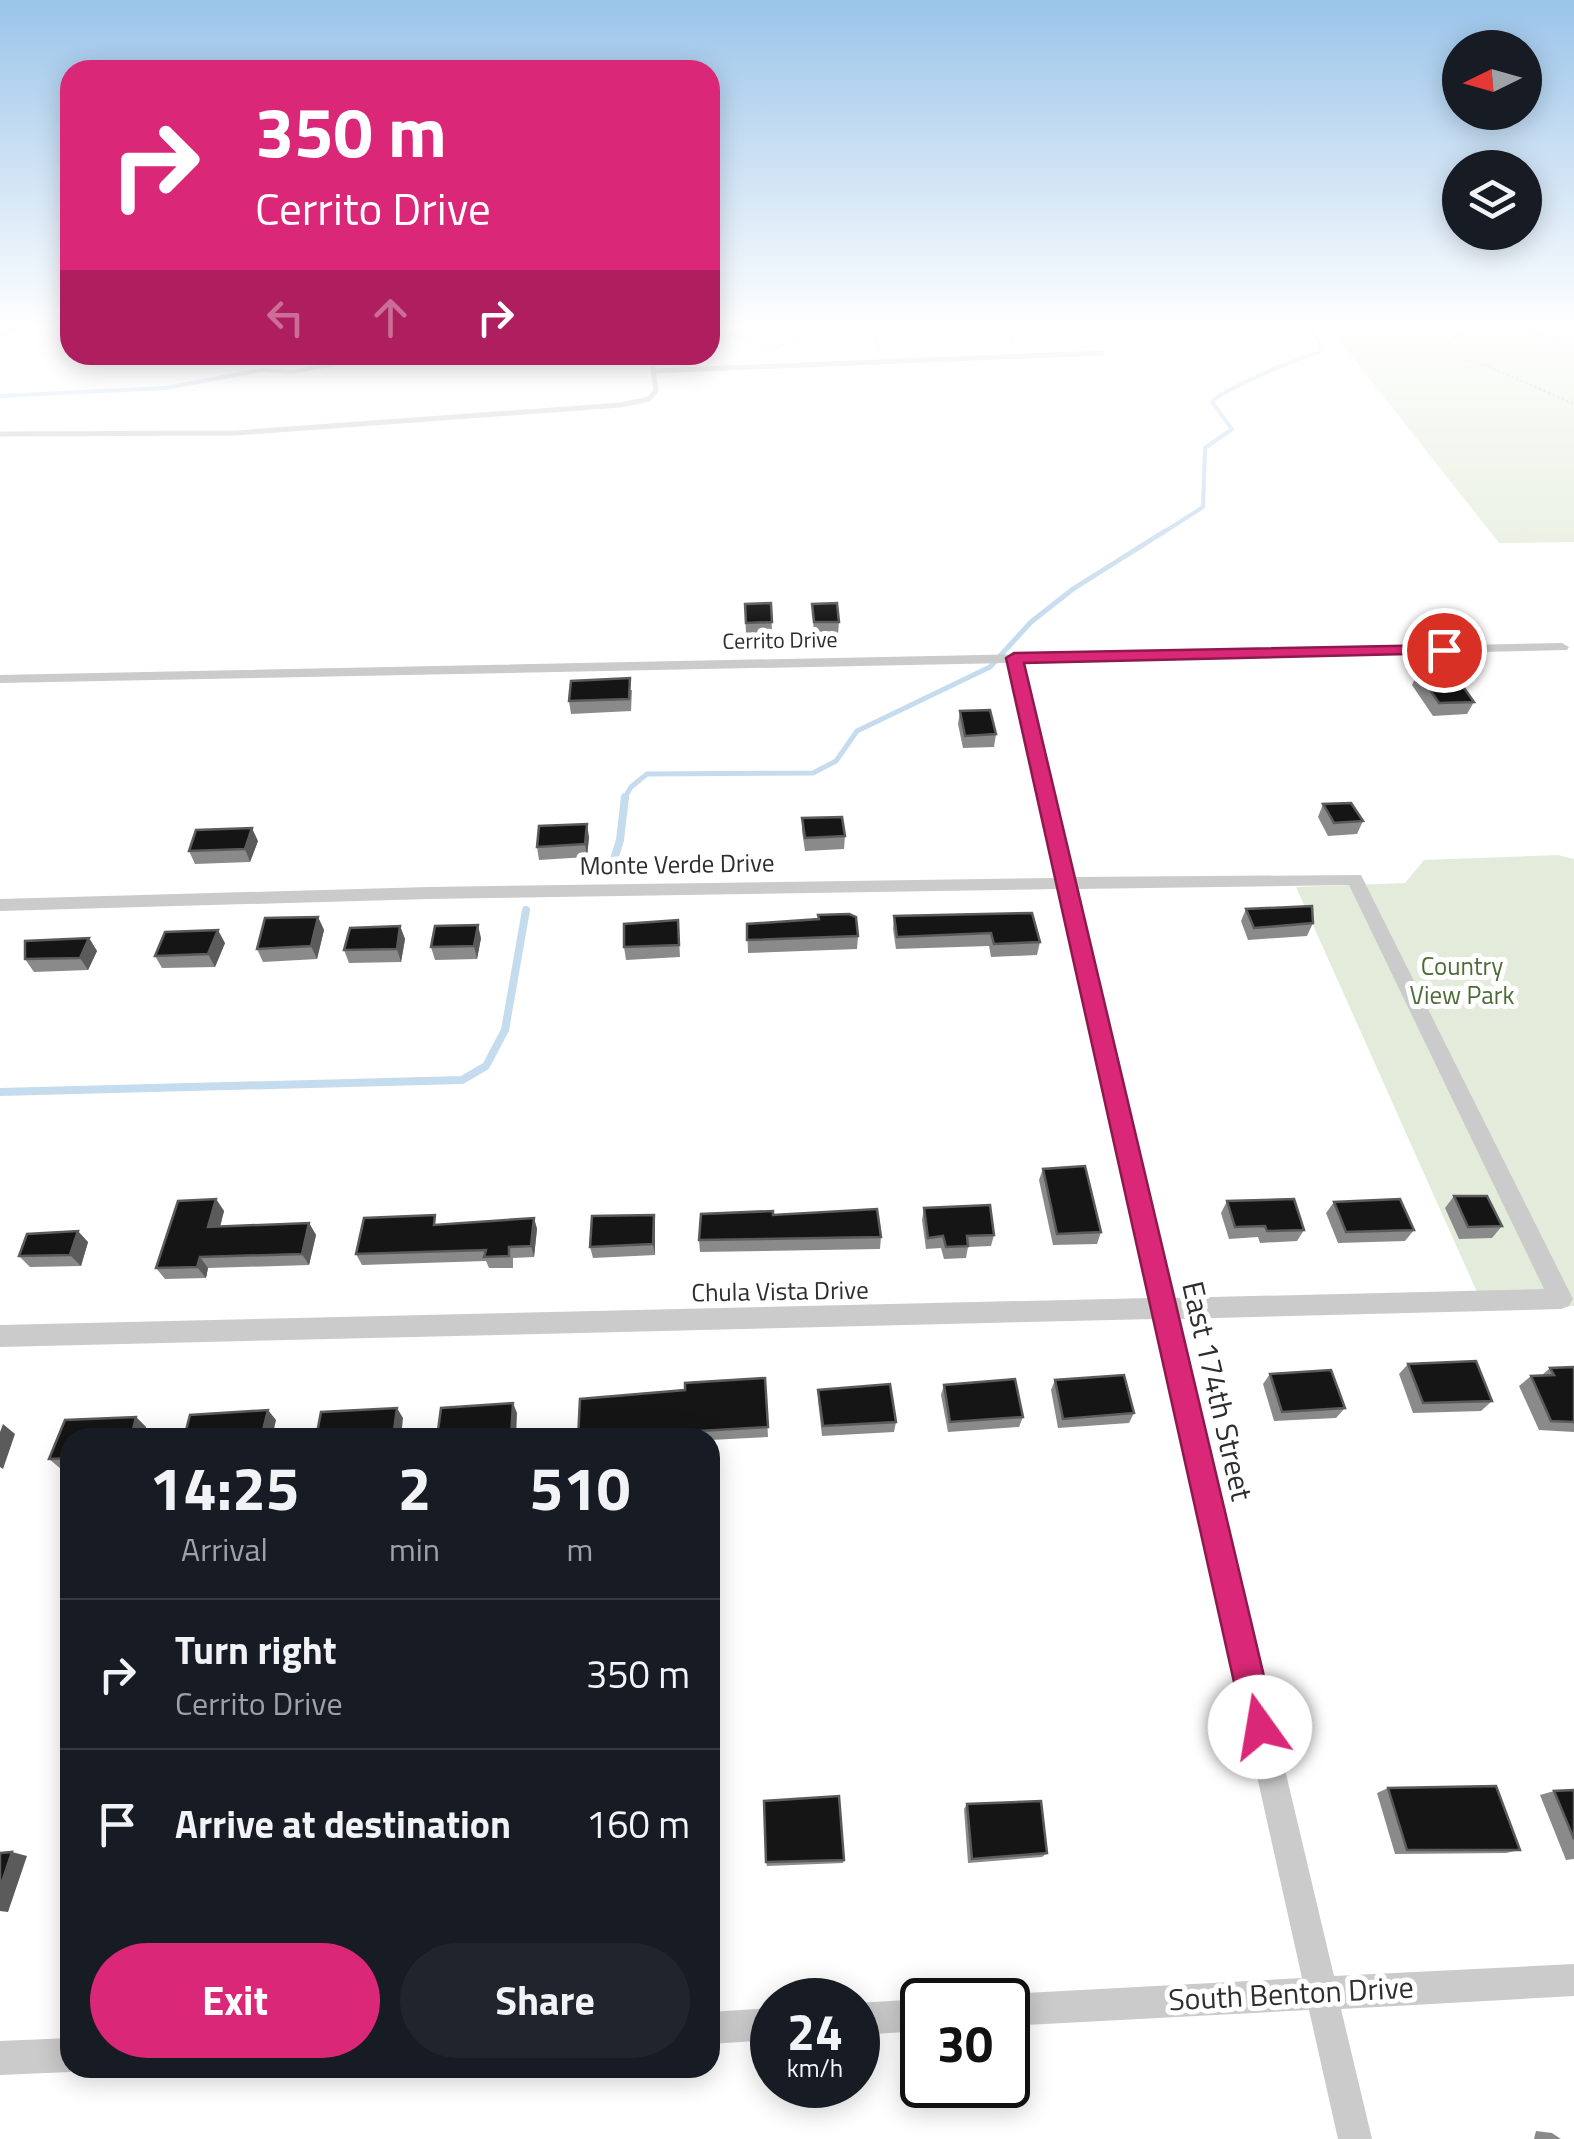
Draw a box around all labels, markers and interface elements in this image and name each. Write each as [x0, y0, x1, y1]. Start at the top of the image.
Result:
north arrow [1442, 30, 1542, 130]
map controls [1442, 30, 1542, 250]
text: 350 m [255, 78, 447, 184]
icon: right [90, 100, 220, 230]
button: layers [1442, 150, 1542, 250]
text: Cerrito Drive [255, 174, 491, 242]
icon: left [258, 290, 313, 345]
icon: ahead [363, 290, 418, 345]
icon: right [468, 290, 523, 345]
pin [1402, 608, 1487, 693]
street label: Cerrito Drive [722, 622, 838, 658]
icon: arrive [1417, 623, 1472, 678]
street label: Monte Verde Drive [579, 843, 775, 885]
park label: Country View Park [1410, 947, 1514, 1014]
street label: Chula Vista Drive [691, 1270, 869, 1312]
street label: East 174th Street [1170, 1277, 1266, 1505]
text: 14:25 [150, 1442, 299, 1533]
text: 2 [398, 1442, 431, 1533]
text: 510 [530, 1442, 630, 1533]
text: Arrival [181, 1525, 268, 1573]
text: min [389, 1525, 440, 1573]
text: m [567, 1525, 593, 1573]
text: Turn right [175, 1621, 337, 1679]
text: 350 m [586, 1645, 690, 1703]
icon: right [90, 1647, 145, 1702]
position arrow [1208, 1675, 1312, 1779]
text: Cerrito Drive [175, 1679, 343, 1727]
text: Arrive at destination [175, 1795, 511, 1853]
text: 160 m [586, 1795, 690, 1853]
icon: arrive [90, 1797, 145, 1852]
button: Exit [90, 1943, 380, 2058]
button: Share [400, 1943, 690, 2058]
street label: South Benton Drive [1167, 1964, 1415, 2022]
speed limit sign: 30 [900, 1978, 1030, 2108]
text: 24 [787, 1993, 843, 2069]
text: km/h [787, 2049, 843, 2087]

